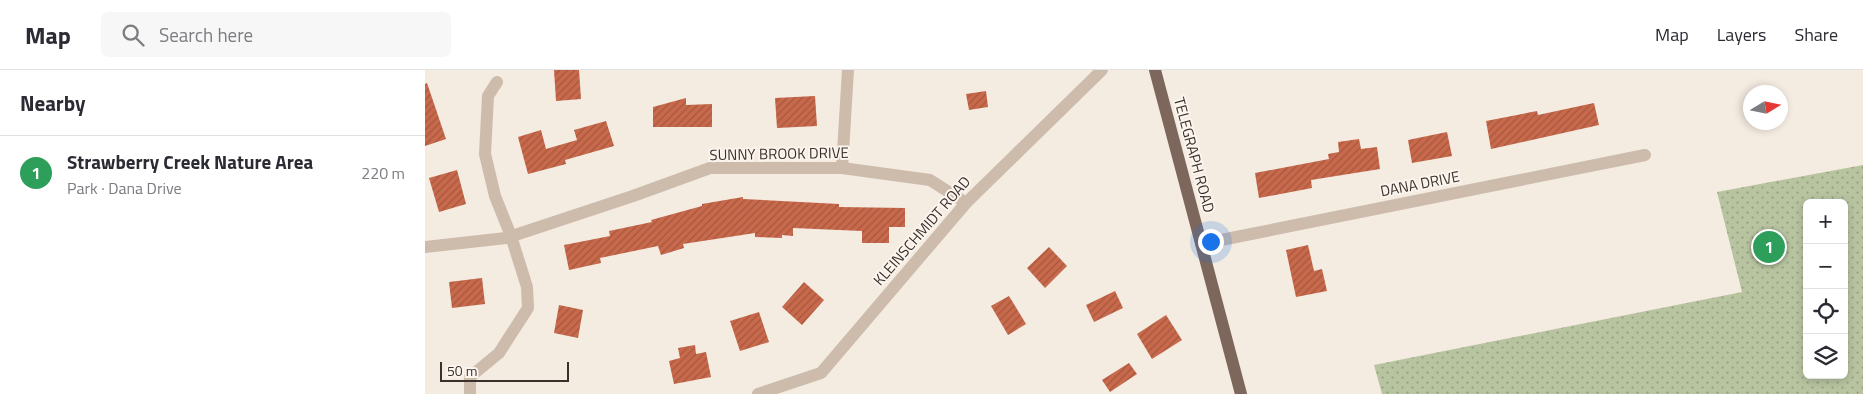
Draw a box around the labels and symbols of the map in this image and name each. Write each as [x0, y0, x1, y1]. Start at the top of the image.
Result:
north arrow [1743, 85, 1788, 130]
street label: TELEGRAPH ROAD [1168, 95, 1221, 215]
street label: SUNNY BROOK DRIVE [709, 141, 849, 166]
street label: DANA DRIVE [1378, 165, 1462, 202]
street label: KLEINSCHMIDT ROAD [867, 171, 976, 291]
pin: 1 [1753, 228, 1785, 266]
your location [1198, 229, 1224, 255]
scale bar [440, 359, 569, 382]

